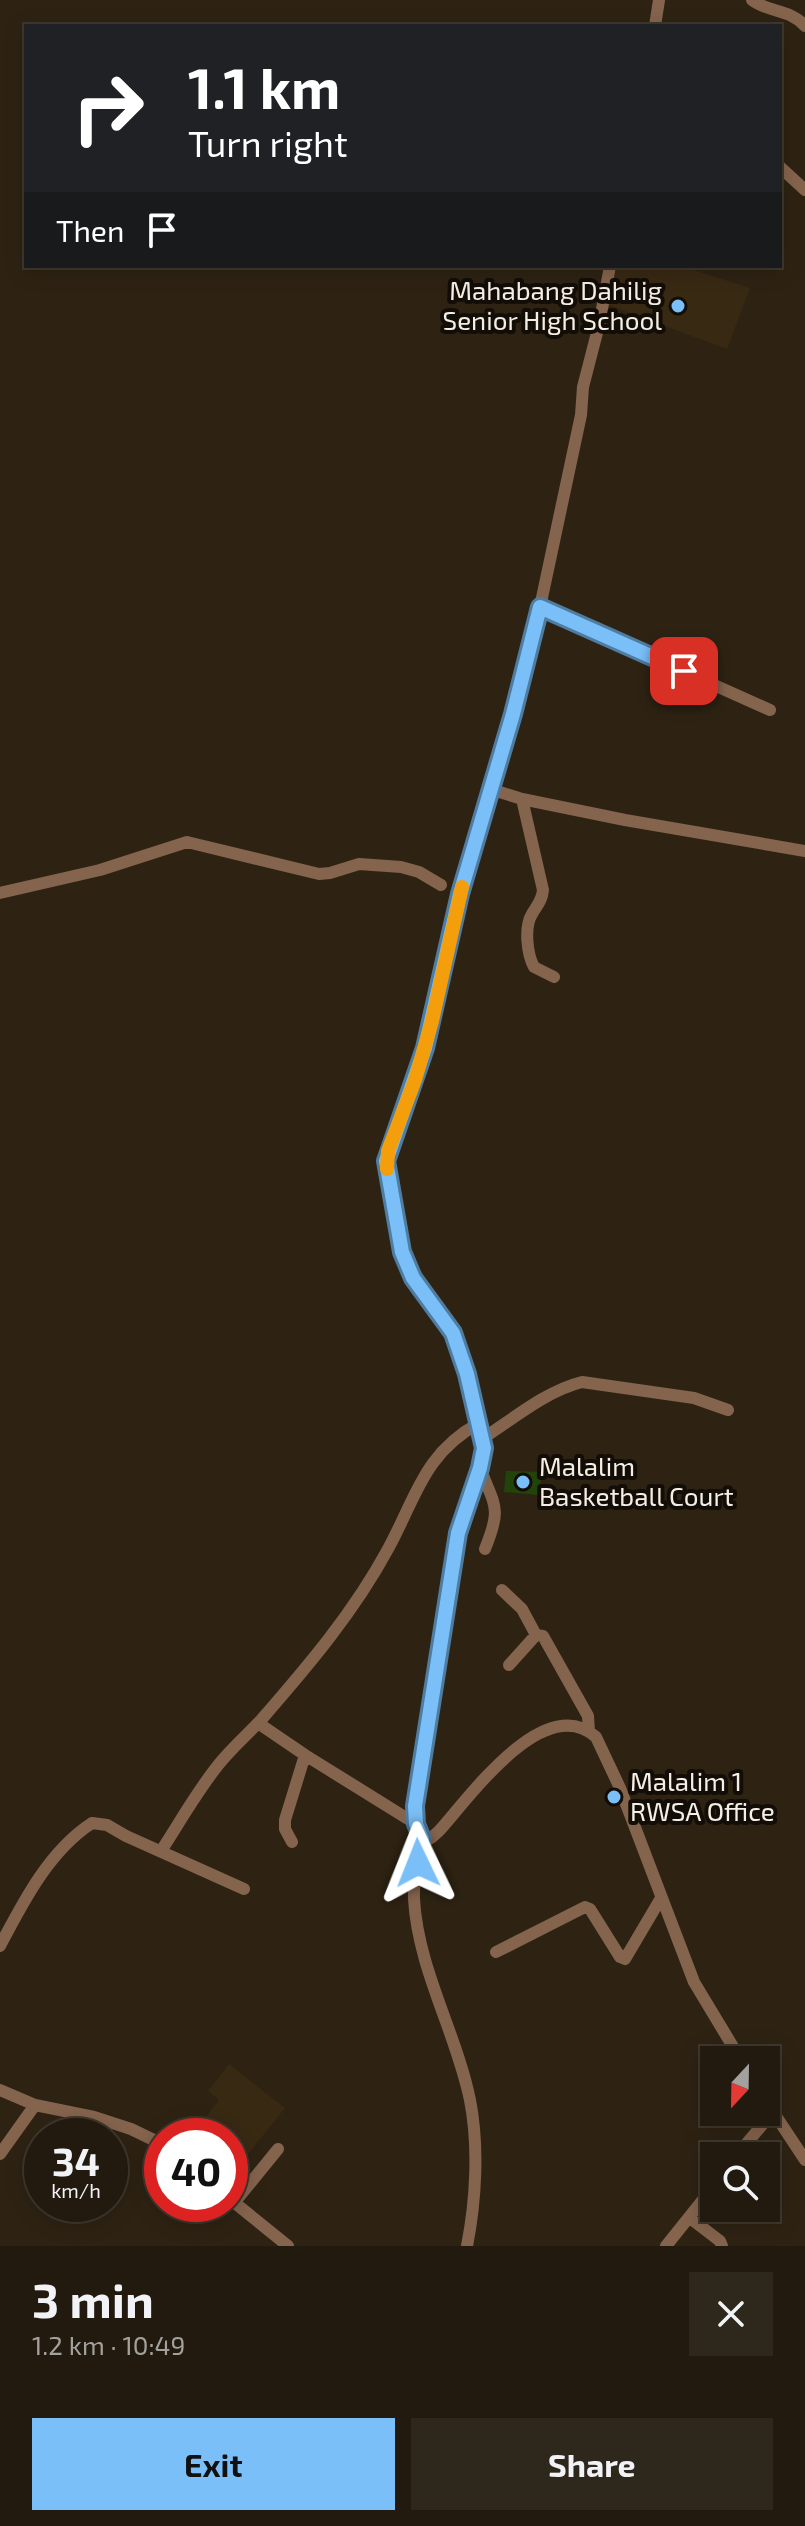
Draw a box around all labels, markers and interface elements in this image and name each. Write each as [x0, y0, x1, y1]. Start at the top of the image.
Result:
text: 1.1 km [188, 53, 340, 120]
icon: right [56, 56, 160, 160]
text: Turn right [188, 121, 348, 164]
icon: arrive [140, 208, 184, 252]
text: Then [56, 212, 124, 248]
place label: Mahabang Dahilig Senior High School [443, 274, 662, 335]
marker: Mahabang Dahilig Senior High School [669, 297, 687, 315]
pin [650, 637, 718, 705]
icon: arrive [662, 649, 706, 693]
place label: Malalim Basketball Court [539, 1450, 734, 1511]
marker: Malalim Basketball Court [514, 1473, 532, 1491]
place label: Malalim 1 RWSA Office [630, 1765, 775, 1826]
marker: Malalim 1 RWSA Office [605, 1788, 623, 1806]
position arrow [376, 1821, 460, 1905]
north arrow [700, 2046, 780, 2126]
map controls [700, 2046, 780, 2222]
speed limit sign: 40 [144, 2118, 248, 2222]
text: 34 [52, 2136, 100, 2184]
button: search [700, 2142, 780, 2222]
text: km/h [51, 2178, 101, 2202]
text: 3 min [32, 2270, 154, 2328]
button: close [689, 2272, 773, 2356]
text: 1.2 km · 10:49 [32, 2329, 185, 2360]
button: Exit [32, 2418, 395, 2510]
button: Share [411, 2418, 773, 2510]

